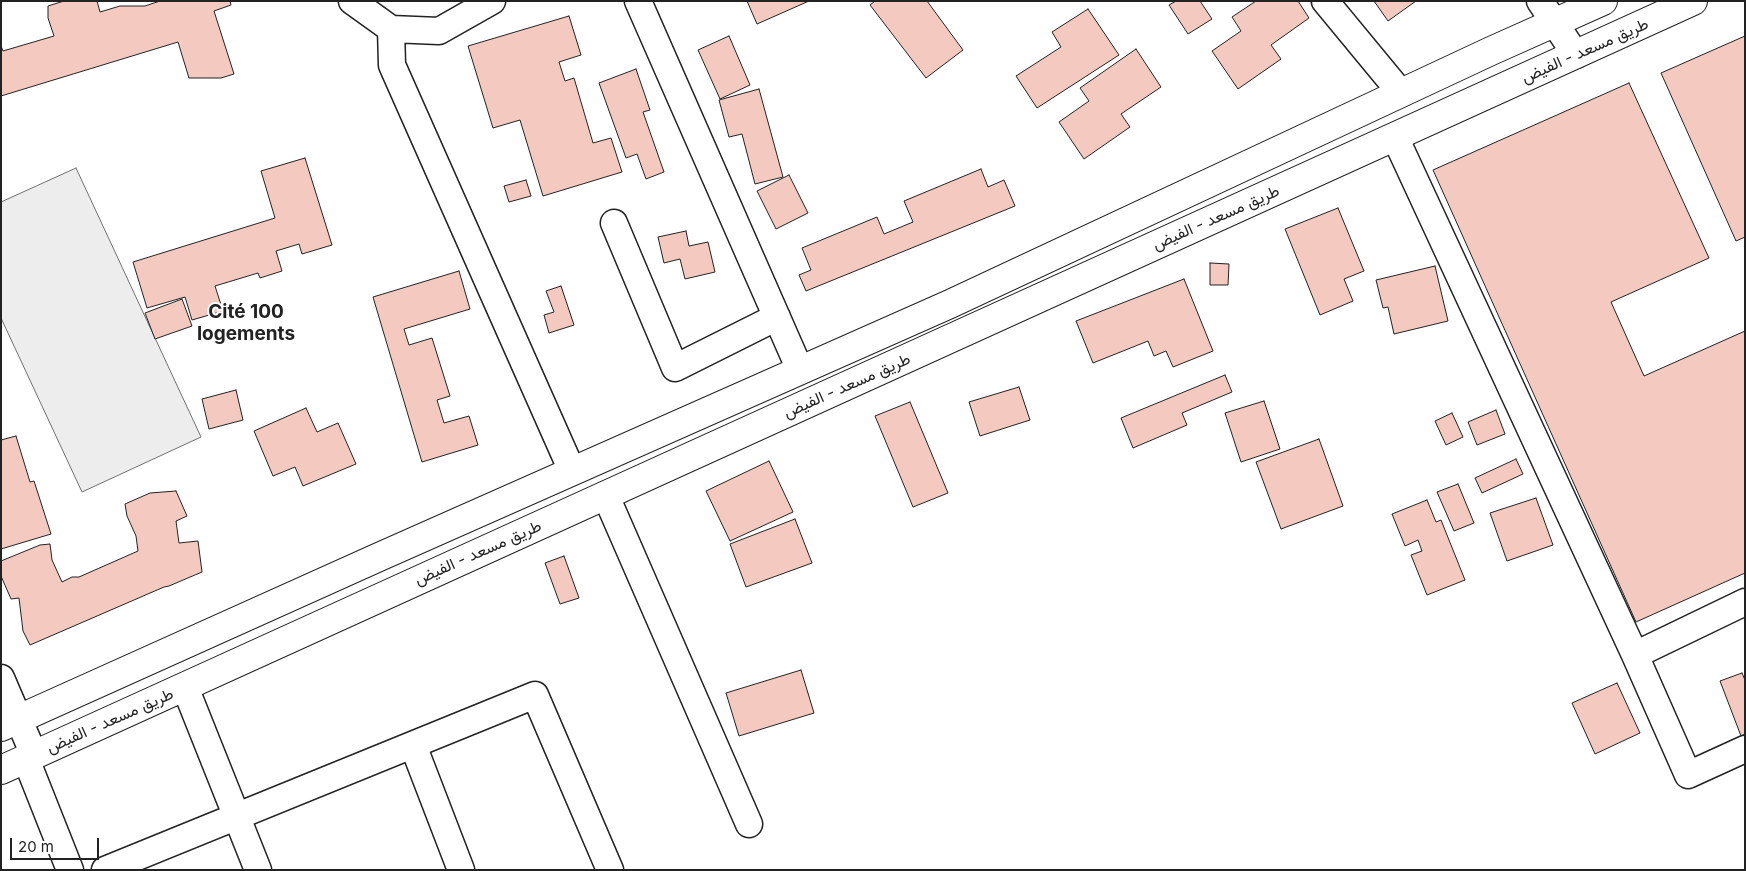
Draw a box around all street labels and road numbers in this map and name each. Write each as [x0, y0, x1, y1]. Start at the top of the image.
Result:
street label: طريق مسعد - الفيض [1519, 14, 1651, 88]
street label: طريق مسعد - الفيض [1150, 181, 1282, 255]
street label: طريق مسعد - الفيض [781, 349, 913, 423]
street label: طريق مسعد - الفيض [412, 516, 544, 590]
street label: طريق مسعد - الفيض [44, 684, 176, 758]

